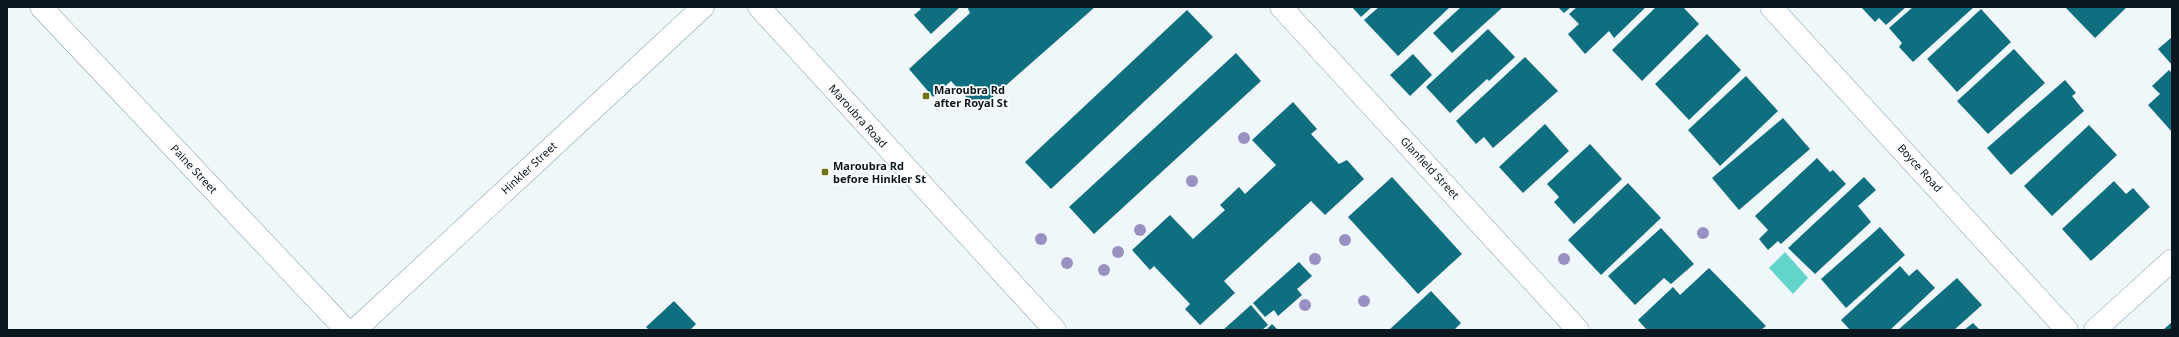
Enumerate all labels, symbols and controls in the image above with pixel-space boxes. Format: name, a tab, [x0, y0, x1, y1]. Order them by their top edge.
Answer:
street label: Maroubra Road	[826, 81, 891, 151]
place label: Maroubra Rd after Royal St	[934, 82, 1008, 110]
marker: Maroubra Rd after Royal St	[921, 91, 931, 101]
street label: Glanfield Street	[1398, 133, 1463, 202]
street label: Hinkler Street	[498, 138, 560, 197]
street label: Boyce Road	[1895, 140, 1946, 195]
street label: Paine Street	[168, 141, 221, 197]
place label: Maroubra Rd before Hinkler St	[833, 158, 926, 186]
marker: Maroubra Rd before Hinkler St	[820, 167, 830, 177]

